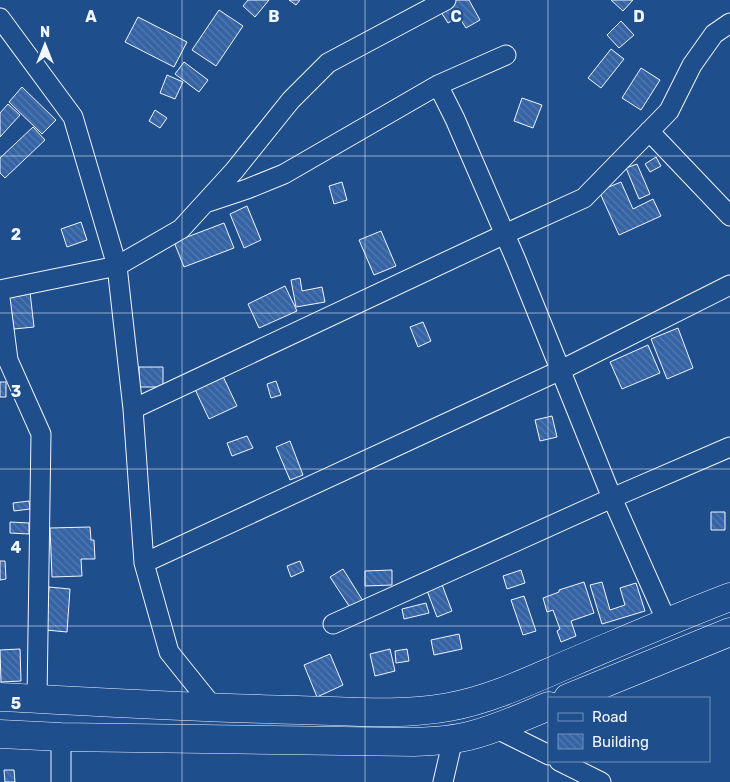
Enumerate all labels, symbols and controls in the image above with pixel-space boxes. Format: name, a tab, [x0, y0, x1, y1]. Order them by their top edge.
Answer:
text: A	[85, 7, 97, 26]
text: B	[268, 7, 280, 26]
text: C	[450, 7, 462, 26]
text: D	[633, 7, 645, 26]
north arrow	[20, 20, 70, 70]
text: N	[40, 24, 50, 41]
text: 2	[11, 225, 21, 244]
text: 3	[11, 382, 21, 401]
text: 4	[11, 538, 22, 557]
text: 5	[11, 694, 21, 713]
legend	[548, 697, 710, 762]
text: Road	[592, 708, 628, 726]
text: Building	[592, 733, 649, 751]

